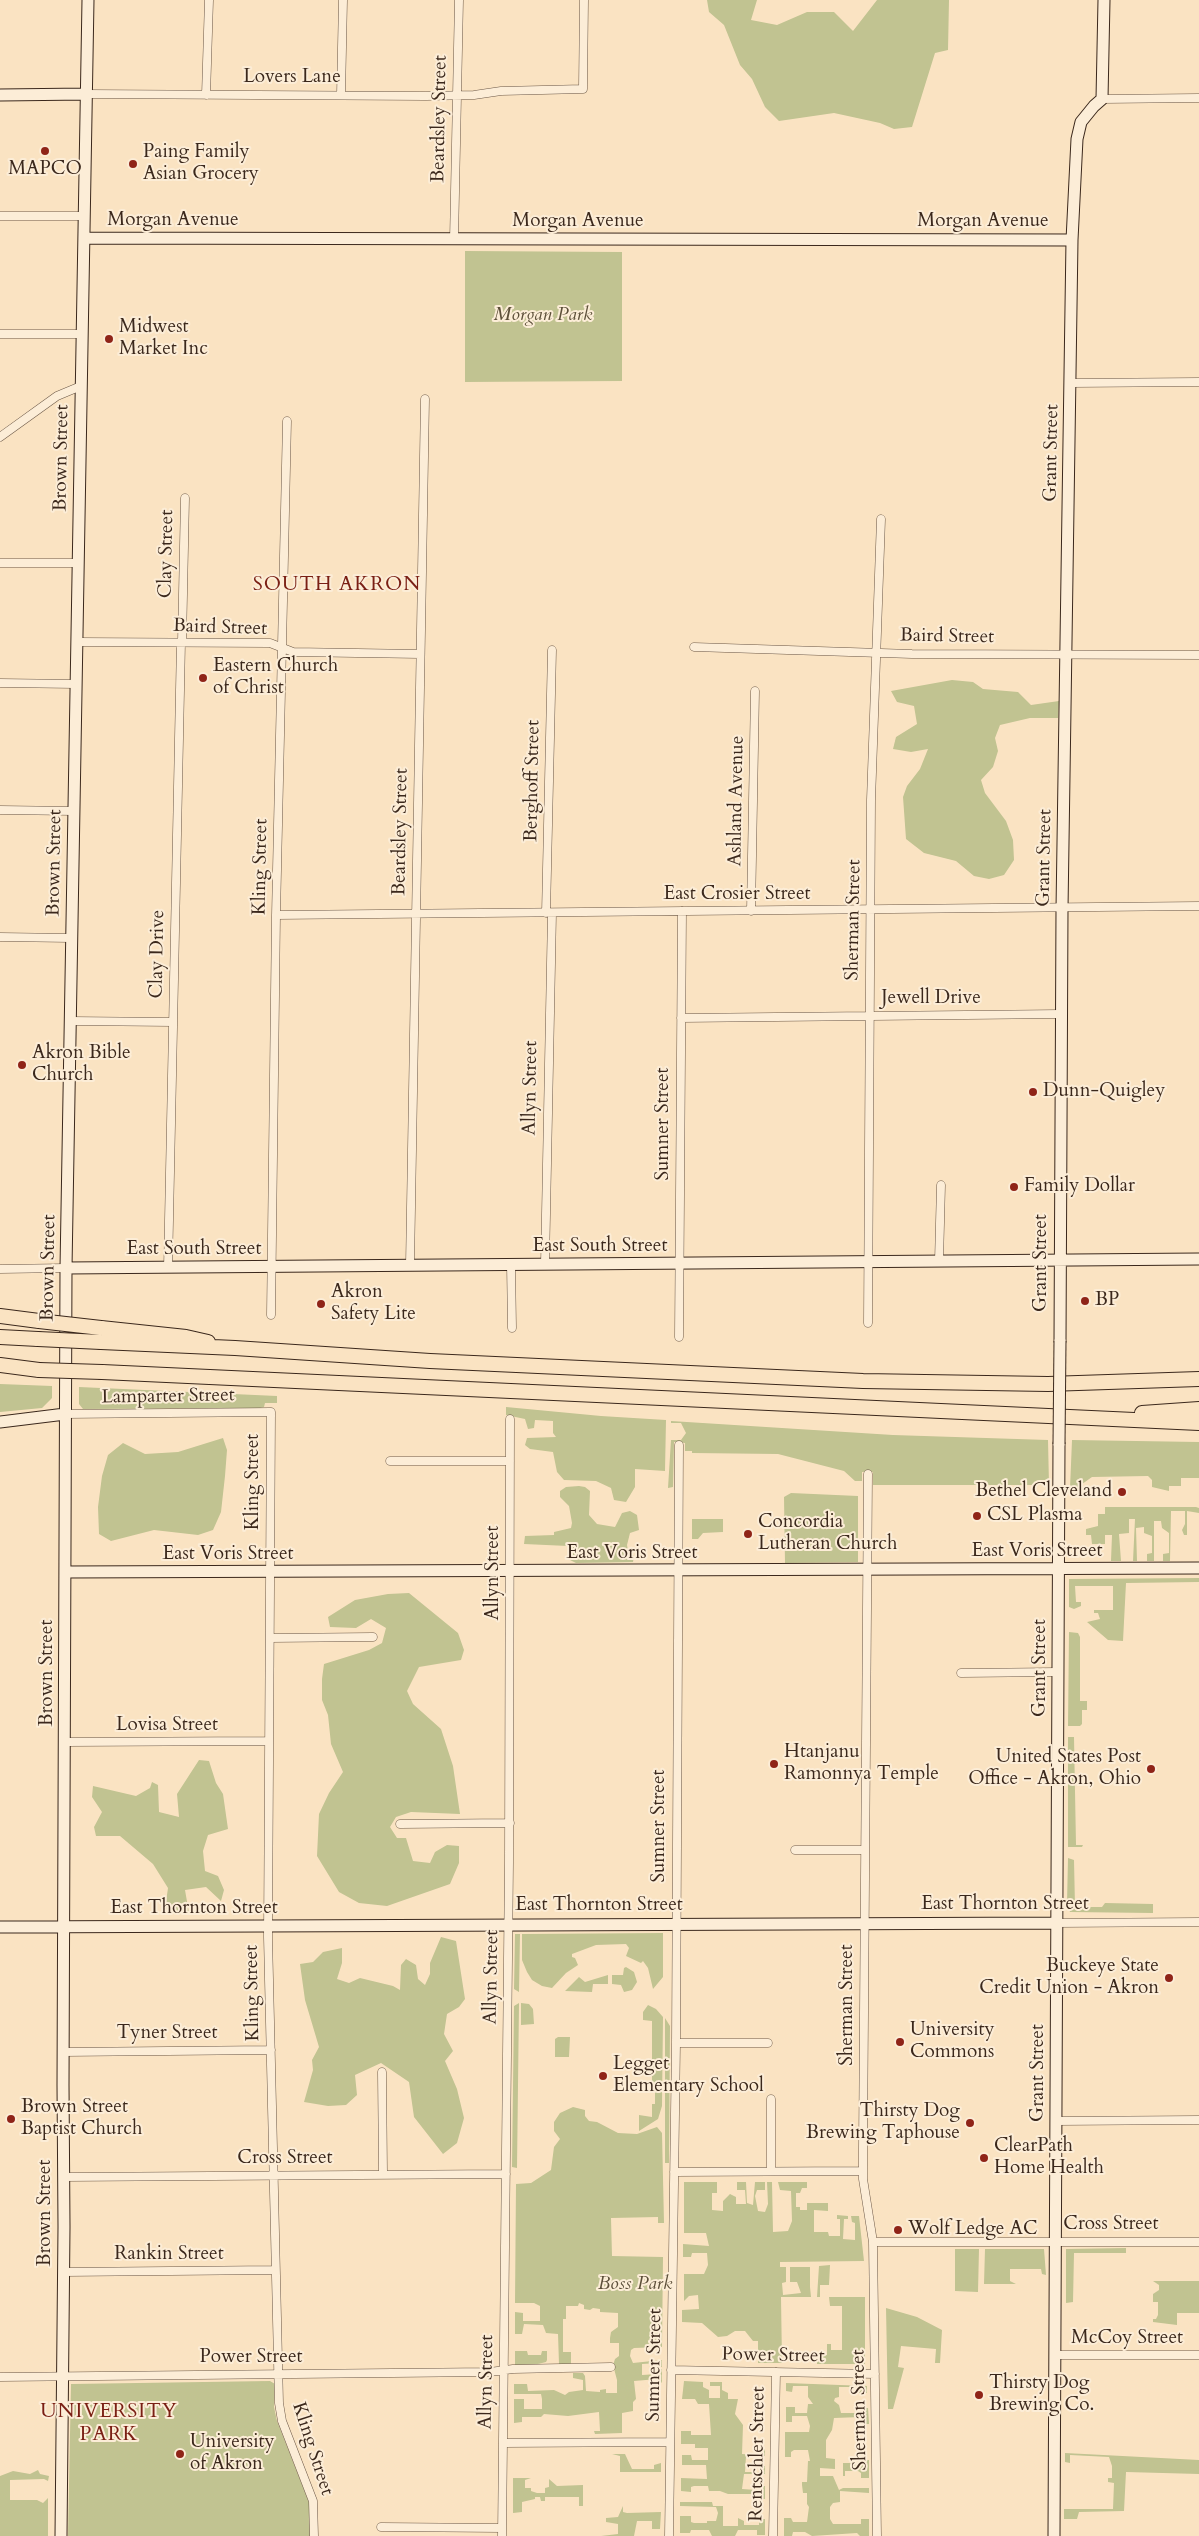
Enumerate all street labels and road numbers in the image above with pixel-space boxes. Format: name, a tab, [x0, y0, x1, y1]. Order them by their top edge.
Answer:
street label: Beardsley Street	[427, 55, 453, 183]
street label: Lovers Lane	[243, 67, 341, 89]
street label: Morgan Avenue	[107, 210, 239, 232]
street label: Morgan Avenue	[512, 211, 644, 233]
street label: Morgan Avenue	[917, 211, 1049, 233]
street label: Brown Street	[50, 404, 74, 512]
street label: Grant Street	[1040, 404, 1064, 502]
street label: Clay Street	[155, 510, 179, 598]
street label: Baird Street	[172, 615, 268, 641]
street label: Baird Street	[900, 625, 994, 649]
street label: Berghoff Street	[521, 720, 545, 842]
street label: Ashland Avenue	[724, 735, 750, 867]
street label: Beardsley Street	[388, 768, 414, 896]
street label: Brown Street	[43, 809, 67, 917]
street label: Grant Street	[1033, 809, 1057, 907]
street label: Kling Street	[249, 819, 273, 915]
street label: Sherman Street	[842, 859, 866, 981]
street label: East Crosier Street	[663, 884, 811, 906]
street label: Clay Drive	[146, 909, 170, 999]
street label: Jewell Drive	[881, 988, 981, 1010]
street label: Allyn Street	[519, 1040, 543, 1136]
street label: Sumner Street	[653, 1067, 675, 1181]
street label: Brown Street	[37, 1214, 61, 1322]
street label: Grant Street	[1031, 1214, 1053, 1312]
street label: East South Street	[533, 1236, 667, 1258]
street label: East South Street	[127, 1239, 261, 1261]
street label: Lamparter Street	[101, 1384, 235, 1410]
street label: Kling Street	[243, 1434, 265, 1530]
street label: Allyn Street	[483, 1526, 505, 1620]
street label: East Voris Street	[971, 1541, 1103, 1563]
street label: East Voris Street	[566, 1543, 698, 1565]
street label: East Voris Street	[162, 1544, 294, 1566]
street label: Grant Street	[1030, 1619, 1052, 1717]
street label: Brown Street	[37, 1620, 59, 1726]
street label: Lovisa Street	[116, 1715, 218, 1737]
street label: Sumner Street	[649, 1769, 671, 1883]
street label: East Thornton Street	[921, 1894, 1089, 1916]
street label: East Thornton Street	[515, 1895, 683, 1917]
street label: East Thornton Street	[110, 1898, 278, 1920]
street label: Allyn Street	[480, 1929, 504, 2025]
street label: Sherman Street	[837, 1944, 859, 2066]
street label: Kling Street	[241, 1945, 265, 2041]
street label: Tyner Street	[116, 2023, 218, 2045]
street label: Grant Street	[1028, 2024, 1050, 2122]
street label: Cross Street	[237, 2148, 333, 2170]
street label: Brown Street	[35, 2160, 57, 2266]
street label: Cross Street	[1063, 2214, 1159, 2236]
street label: Rankin Street	[114, 2244, 224, 2266]
street label: Sumner Street	[643, 2308, 667, 2422]
street label: McCoy Street	[1071, 2328, 1183, 2350]
street label: Allyn Street	[475, 2334, 499, 2430]
street label: Power Street	[721, 2344, 825, 2368]
street label: Power Street	[199, 2347, 303, 2369]
street label: Sherman Street	[848, 2349, 872, 2471]
street label: Rentschler Street	[745, 2386, 771, 2522]
street label: Kling Street	[286, 2400, 338, 2498]

